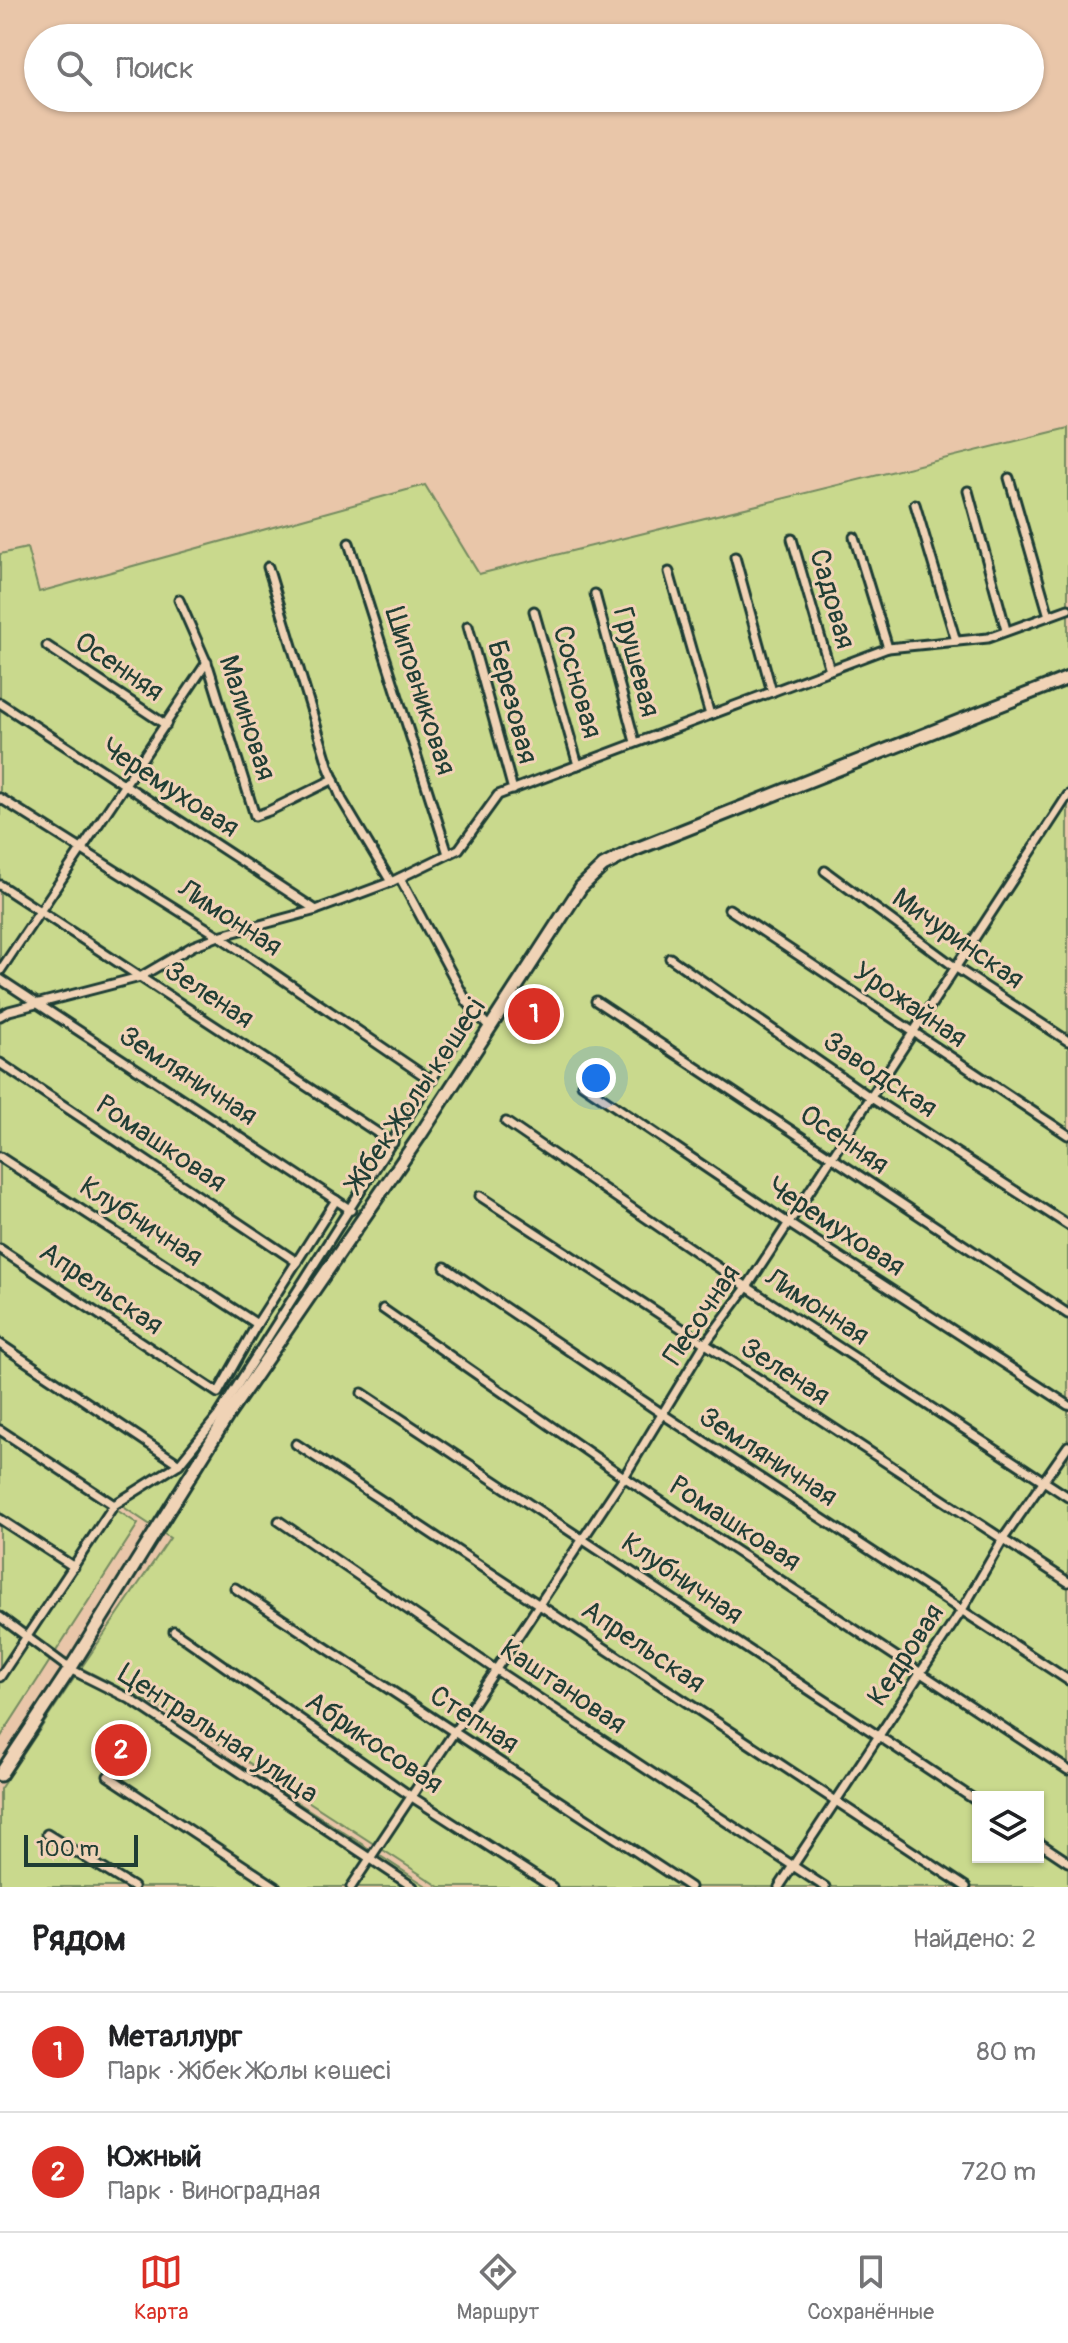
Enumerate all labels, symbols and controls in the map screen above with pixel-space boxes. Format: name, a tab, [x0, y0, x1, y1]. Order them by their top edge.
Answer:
search box	[24, 24, 1044, 112]
icon: search	[52, 46, 96, 90]
text: Поиск	[116, 50, 194, 87]
street label: Садовая	[801, 545, 863, 653]
street label: Шиповниковая	[376, 603, 464, 779]
street label: Грушевая	[605, 603, 667, 721]
street label: Сосновая	[544, 622, 610, 742]
street label: Осенняя	[68, 625, 170, 709]
street label: Березовая	[479, 637, 545, 767]
street label: Малиновая	[210, 651, 284, 785]
street label: Черемуховая	[95, 731, 245, 845]
street label: Лимонная	[171, 871, 289, 965]
street label: Мичуринская	[885, 881, 1031, 997]
street label: Зеленая	[158, 953, 260, 1037]
street label: Урожайная	[846, 954, 974, 1056]
pin: 1	[508, 984, 560, 1044]
street label: Жібек Жолы көшесі	[336, 992, 494, 1202]
street label: Земляничная	[112, 1018, 264, 1134]
street label: Заводская	[816, 1024, 944, 1126]
your location	[576, 1058, 616, 1098]
street label: Ромашковая	[89, 1088, 233, 1200]
street label: Осенняя	[793, 1098, 895, 1182]
street label: Клубничная	[73, 1169, 209, 1275]
street label: Черемуховая	[761, 1170, 911, 1284]
street label: Апрельская	[32, 1235, 170, 1343]
street label: Песочная	[656, 1258, 748, 1372]
street label: Лимонная	[758, 1260, 876, 1354]
street label: Зеленая	[734, 1330, 836, 1414]
street label: Земляничная	[692, 1399, 844, 1515]
street label: Ромашковая	[663, 1469, 807, 1579]
street label: Клубничная	[614, 1525, 750, 1633]
street label: Апрельская	[574, 1593, 712, 1701]
street label: Кедровая	[860, 1597, 952, 1713]
street label: Каштановая	[493, 1632, 633, 1742]
street label: Центральная улица	[111, 1656, 325, 1812]
street label: Степная	[423, 1678, 525, 1762]
street label: Абрикосовая	[298, 1684, 450, 1802]
pin: 2	[95, 1720, 147, 1780]
map controls	[972, 1791, 1044, 1863]
button: layers	[972, 1791, 1044, 1863]
scale bar	[24, 1831, 138, 1867]
text: 100 m	[36, 1835, 99, 1863]
text: Рядом	[32, 1918, 126, 1961]
text: Найдено: 2	[912, 1923, 1036, 1955]
text: Металлург	[108, 2018, 242, 2055]
text: 1	[53, 2036, 63, 2068]
text: 80 m	[976, 2036, 1036, 2068]
text: Парк · Жібек Жолы көшесі	[108, 2055, 391, 2087]
text: Южный	[108, 2138, 202, 2175]
text: 2	[51, 2156, 65, 2188]
text: 720 m	[961, 2156, 1036, 2188]
text: Парк · Виноградная	[108, 2175, 320, 2207]
tab: Карта	[134, 2250, 189, 2326]
tab: Маршрут	[456, 2250, 539, 2326]
tab: Сохранённые	[807, 2250, 934, 2326]

